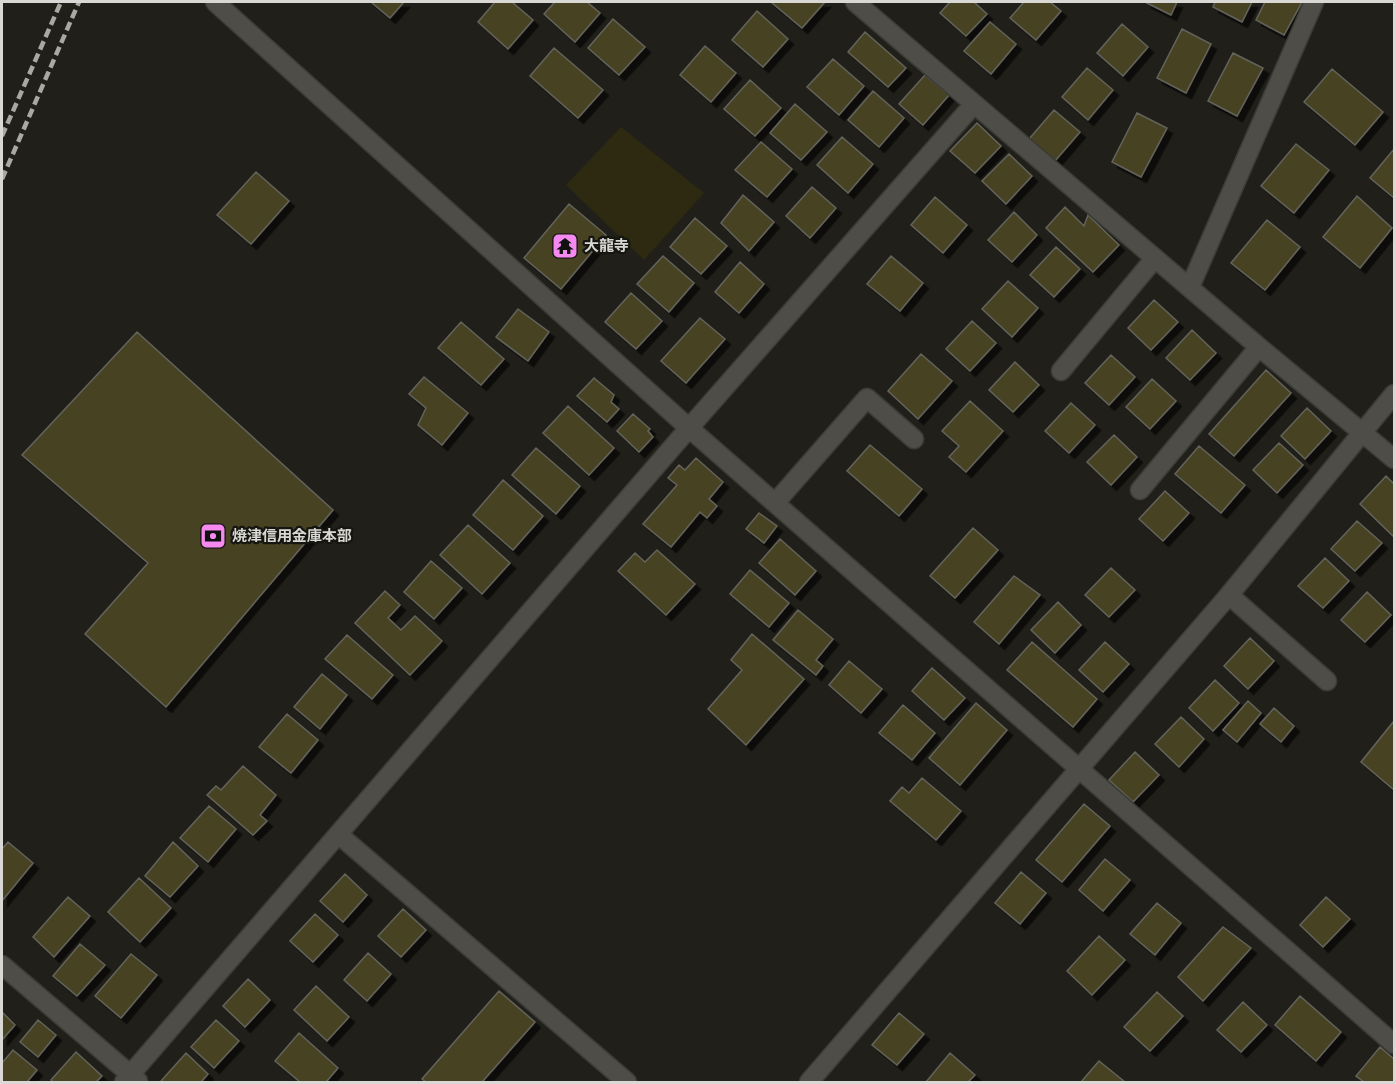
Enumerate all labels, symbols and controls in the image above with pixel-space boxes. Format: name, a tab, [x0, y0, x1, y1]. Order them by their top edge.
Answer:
temple icon: 大龍寺	[550, 231, 580, 261]
place label: 大龍寺	[584, 237, 629, 254]
bank icon: 焼津信用金庫本部	[198, 521, 228, 551]
place label: 焼津信用金庫本部	[232, 527, 352, 544]

